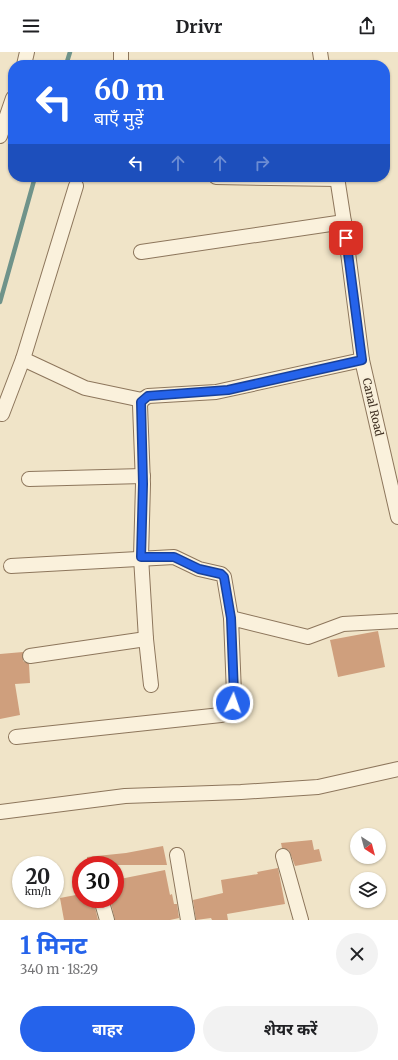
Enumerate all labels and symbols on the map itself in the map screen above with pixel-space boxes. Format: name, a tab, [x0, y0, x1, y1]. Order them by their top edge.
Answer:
pin	[329, 221, 363, 255]
street label: Canal Road	[360, 377, 387, 438]
position arrow	[212, 682, 254, 724]
north arrow	[350, 828, 386, 864]
speed limit sign: 30	[72, 856, 124, 908]

